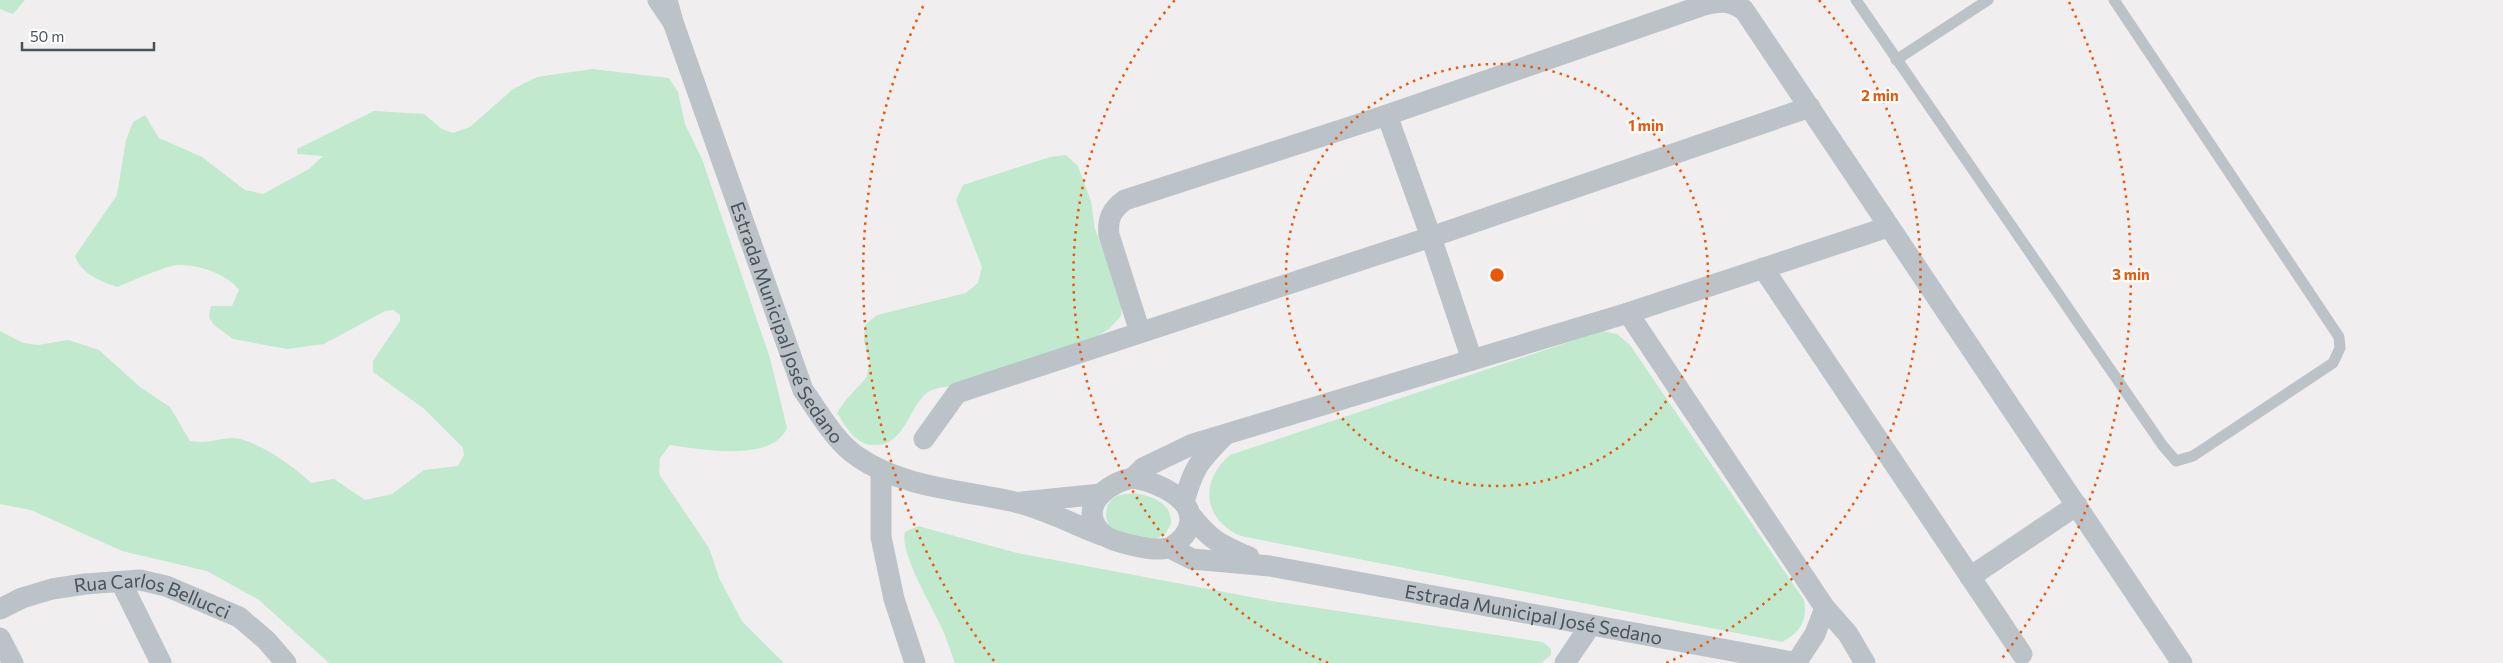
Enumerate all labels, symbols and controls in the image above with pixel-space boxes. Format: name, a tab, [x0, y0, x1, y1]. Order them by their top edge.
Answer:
scale bar	[22, 20, 155, 52]
text: 50 m	[30, 27, 64, 45]
text: 2 min	[1861, 86, 1899, 104]
text: 1 min	[1628, 116, 1664, 134]
street label: Estrada Municipal José Sedano	[726, 198, 849, 448]
text: 3 min	[2112, 265, 2150, 283]
centre of rings	[1488, 266, 1506, 284]
street label: Rua Carlos Bellucci	[72, 568, 234, 623]
street label: Estrada Municipal José Sedano	[1403, 579, 1664, 649]

